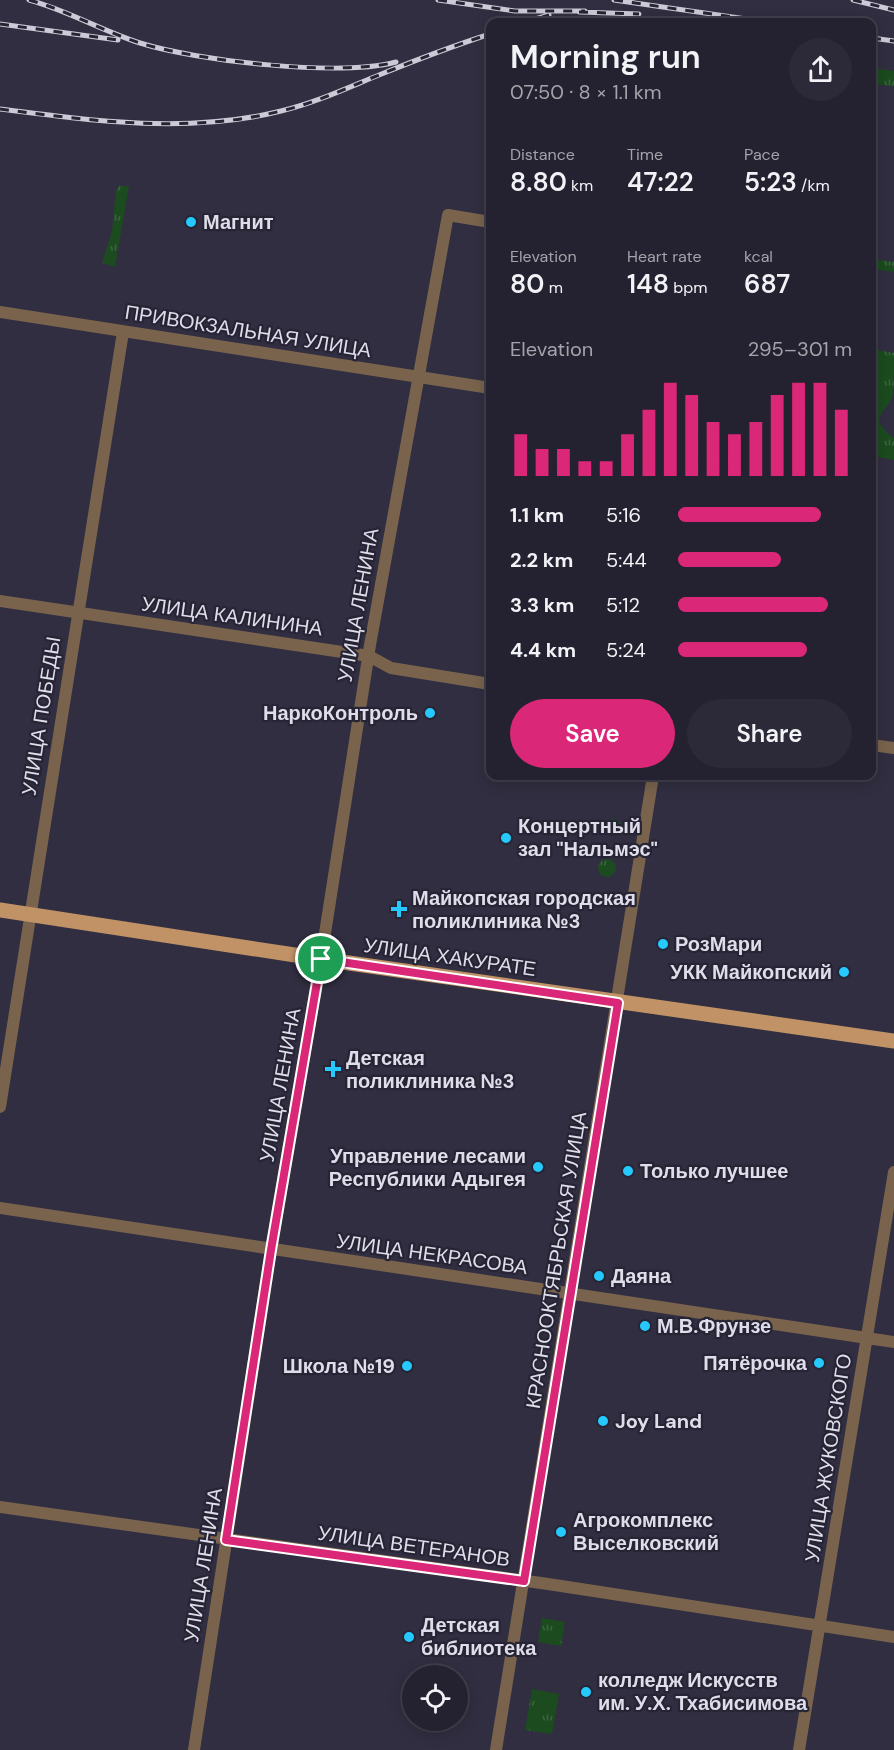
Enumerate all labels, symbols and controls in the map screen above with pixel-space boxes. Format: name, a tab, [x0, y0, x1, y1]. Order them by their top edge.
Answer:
text: Morning run	[510, 35, 701, 78]
button: share	[789, 38, 852, 101]
text: 07:50 · 8 × 1.1 km	[510, 79, 662, 105]
text: Distance	[510, 144, 575, 165]
text: Time	[627, 144, 663, 165]
text: Pace	[744, 144, 780, 165]
text: 8.80	[510, 165, 567, 199]
text: 47:22	[627, 165, 694, 199]
text: 5:23	[744, 165, 797, 199]
text: km	[567, 175, 593, 196]
text: /km	[797, 175, 830, 196]
place label: Магнит	[203, 209, 274, 235]
marker: Магнит	[184, 215, 198, 229]
text: Elevation	[510, 246, 577, 267]
text: Heart rate	[627, 246, 702, 267]
text: kcal	[744, 246, 773, 267]
text: 80	[510, 267, 544, 301]
text: 148	[627, 267, 669, 301]
text: 687	[744, 267, 790, 301]
text: m	[544, 277, 563, 298]
text: bpm	[669, 277, 707, 298]
street label: ПРИВОКЗАЛЬНАЯ УЛИЦА	[123, 299, 374, 363]
text: Elevation	[510, 336, 593, 362]
text: 295–301 m	[748, 336, 852, 362]
text: 1.1 km	[510, 502, 564, 528]
text: 5:16	[606, 502, 641, 528]
street label: УЛИЦА ЛЕНИНА	[332, 525, 384, 684]
text: 2.2 km	[510, 547, 573, 573]
text: 5:44	[606, 547, 647, 573]
street label: УЛИЦА КАЛИНИНА	[140, 590, 325, 642]
text: 3.3 km	[510, 592, 574, 618]
text: 5:12	[606, 592, 640, 618]
street label: УЛИЦА ПОБЕДЫ	[16, 635, 66, 797]
text: 4.4 km	[510, 637, 576, 663]
text: 5:24	[606, 637, 646, 663]
button: Save	[510, 699, 675, 768]
button: Share	[687, 699, 852, 768]
place label: НаркоКонтроль	[263, 700, 418, 726]
marker: НаркоКонтроль	[423, 706, 437, 720]
place label: Концертный зал "Нальмэс"	[518, 813, 658, 862]
marker: Концертный зал "Нальмэс"	[499, 831, 513, 845]
place label: Майкопская городская поликлиника №3	[412, 885, 636, 934]
marker: Майкопская городская поликлиника №3	[390, 900, 408, 918]
place label: РозМари	[675, 931, 762, 957]
street label: УЛИЦА ХАКУРАТЕ	[362, 932, 538, 982]
pin	[295, 933, 346, 984]
marker: РозМари	[656, 937, 670, 951]
icon: arrive	[304, 942, 337, 975]
place label: УКК Майкопский	[670, 959, 832, 985]
marker: УКК Майкопский	[837, 965, 851, 979]
street label: УЛИЦА ЛЕНИНА	[254, 1005, 306, 1164]
place label: Детская поликлиника №3	[346, 1045, 515, 1094]
marker: Детская поликлиника №3	[324, 1060, 342, 1078]
street label: КРАСНООКТЯБРЬСКАЯ УЛИЦА	[520, 1109, 592, 1410]
place label: Управление лесами Республики Адыгея	[329, 1143, 526, 1192]
place label: Только лучшее	[640, 1158, 788, 1184]
marker: Управление лесами Республики Адыгея	[531, 1160, 545, 1174]
marker: Только лучшее	[621, 1164, 635, 1178]
street label: УЛИЦА НЕКРАСОВА	[335, 1228, 530, 1280]
place label: Даяна	[611, 1263, 672, 1289]
marker: Даяна	[592, 1269, 606, 1283]
place label: М.В.Фрунзе	[657, 1313, 771, 1339]
marker: М.В.Фрунзе	[638, 1319, 652, 1333]
place label: Пятёрочка	[703, 1350, 808, 1376]
street label: УЛИЦА ЖУКОВСКОГО	[799, 1352, 857, 1564]
place label: Школа №19	[283, 1353, 395, 1379]
marker: Пятёрочка	[812, 1356, 826, 1370]
marker: Школа №19	[400, 1359, 414, 1373]
place label: Joy Land	[615, 1408, 702, 1434]
marker: Joy Land	[596, 1414, 610, 1428]
street label: УЛИЦА ЛЕНИНА	[178, 1485, 228, 1644]
place label: Агрокомплекс Выселковский	[573, 1507, 719, 1556]
street label: УЛИЦА ВЕТЕРАНОВ	[316, 1520, 512, 1572]
marker: Агрокомплекс Выселковский	[554, 1525, 568, 1539]
place label: Детская библиотека	[421, 1612, 537, 1661]
marker: Детская библиотека	[402, 1630, 416, 1644]
map controls	[402, 1665, 468, 1731]
button: locate	[402, 1665, 468, 1731]
place label: колледж Искусств им. У.Х. Тхабисимова	[598, 1667, 808, 1716]
marker: колледж Искусств им. У.Х. Тхабисимова	[579, 1685, 593, 1699]

